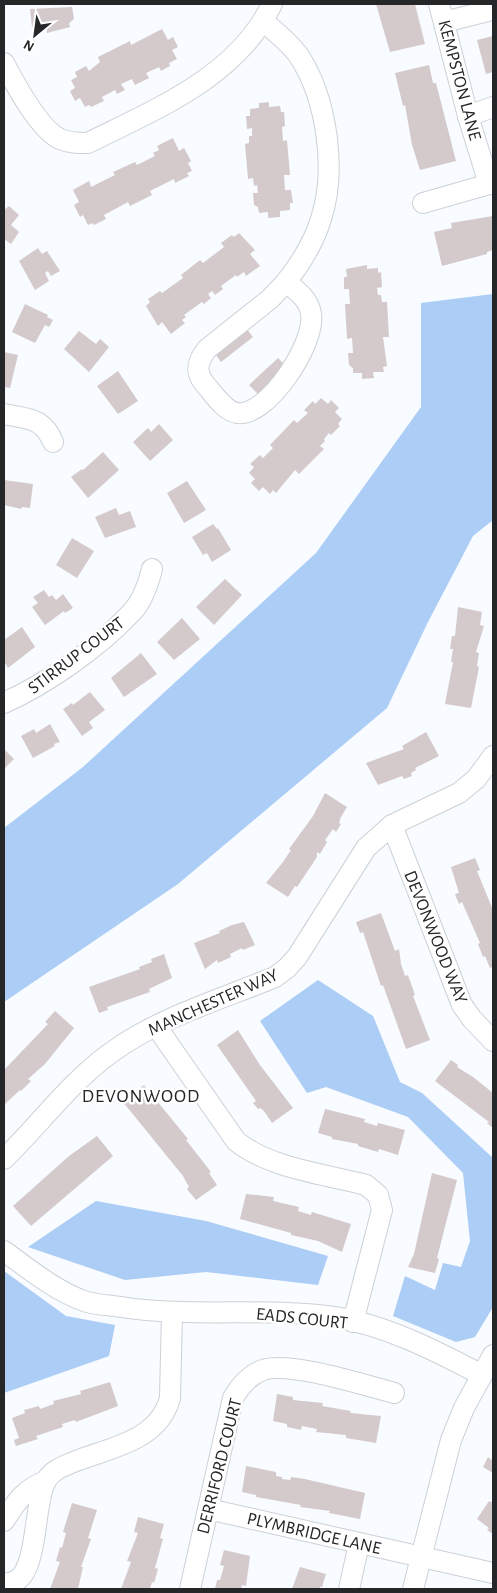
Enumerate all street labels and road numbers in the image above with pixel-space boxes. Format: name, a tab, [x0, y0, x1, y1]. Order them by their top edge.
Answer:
street label: KEMPSTON LANE	[434, 18, 484, 143]
street label: STIRRUP COURT	[25, 614, 128, 698]
street label: DEVONWOOD WAY	[400, 868, 470, 1007]
street label: MANCHESTER WAY	[146, 966, 282, 1040]
street label: EADS COURT	[255, 1305, 349, 1333]
street label: DERRIFORD COURT	[194, 1396, 246, 1536]
street label: PLYMBRIDGE LANE	[245, 1510, 383, 1558]

